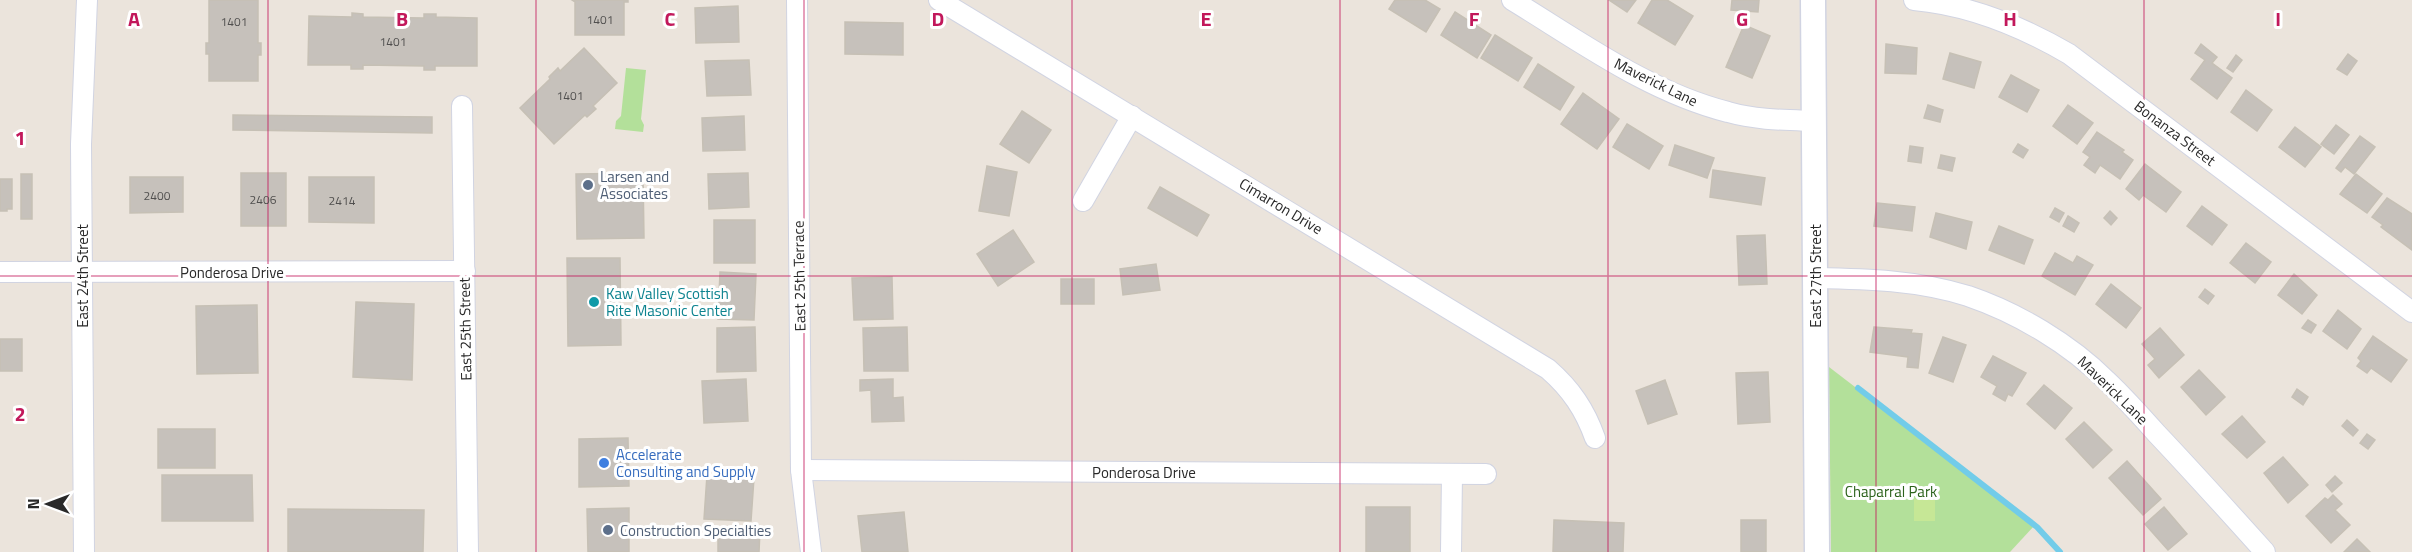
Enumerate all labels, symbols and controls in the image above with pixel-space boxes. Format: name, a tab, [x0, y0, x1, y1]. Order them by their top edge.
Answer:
text: A	[128, 3, 140, 34]
text: B	[396, 3, 408, 34]
text: C	[665, 3, 676, 34]
text: D	[932, 3, 944, 34]
text: E	[1200, 3, 1212, 34]
text: F	[1469, 3, 1480, 34]
text: G	[1736, 3, 1748, 34]
text: H	[2003, 3, 2017, 34]
text: I	[2275, 3, 2281, 34]
house number: 1401	[587, 10, 613, 29]
house number: 1401	[221, 12, 247, 31]
house number: 1401	[380, 32, 406, 51]
street label: Maverick Lane	[1610, 52, 1702, 112]
house number: 1401	[557, 86, 583, 105]
street label: Bonanza Street	[2129, 95, 2221, 172]
text: 1	[14, 122, 26, 153]
place label: Larsen and Associates	[600, 165, 669, 205]
street label: Cimarron Drive	[1235, 172, 1327, 240]
marker: Larsen and Associates	[581, 178, 595, 192]
house number: 2400	[144, 186, 171, 205]
house number: 2406	[250, 190, 277, 209]
house number: 2414	[329, 191, 356, 210]
street label: East 25th Terrace	[787, 220, 811, 332]
street label: East 24th Street	[71, 224, 94, 328]
street label: East 27th Street	[1804, 224, 1827, 328]
street label: Ponderosa Drive	[180, 261, 284, 284]
street label: East 25th Street	[453, 276, 477, 381]
place label: Kaw Valley Scottish Rite Masonic Center	[606, 282, 732, 322]
marker: Kaw Valley Scottish Rite Masonic Center	[587, 295, 601, 309]
street label: Maverick Lane	[2072, 350, 2154, 430]
text: 2	[14, 398, 26, 429]
place label: Accelerate Consulting and Supply	[616, 443, 755, 483]
marker: Accelerate Consulting and Supply	[597, 456, 611, 470]
street label: Ponderosa Drive	[1092, 461, 1196, 484]
north arrow	[18, 474, 78, 534]
park label: Chaparral Park	[1845, 480, 1937, 503]
text: N	[21, 498, 45, 510]
place label: Construction Specialties	[620, 519, 771, 542]
marker: Construction Specialties	[601, 523, 615, 537]

